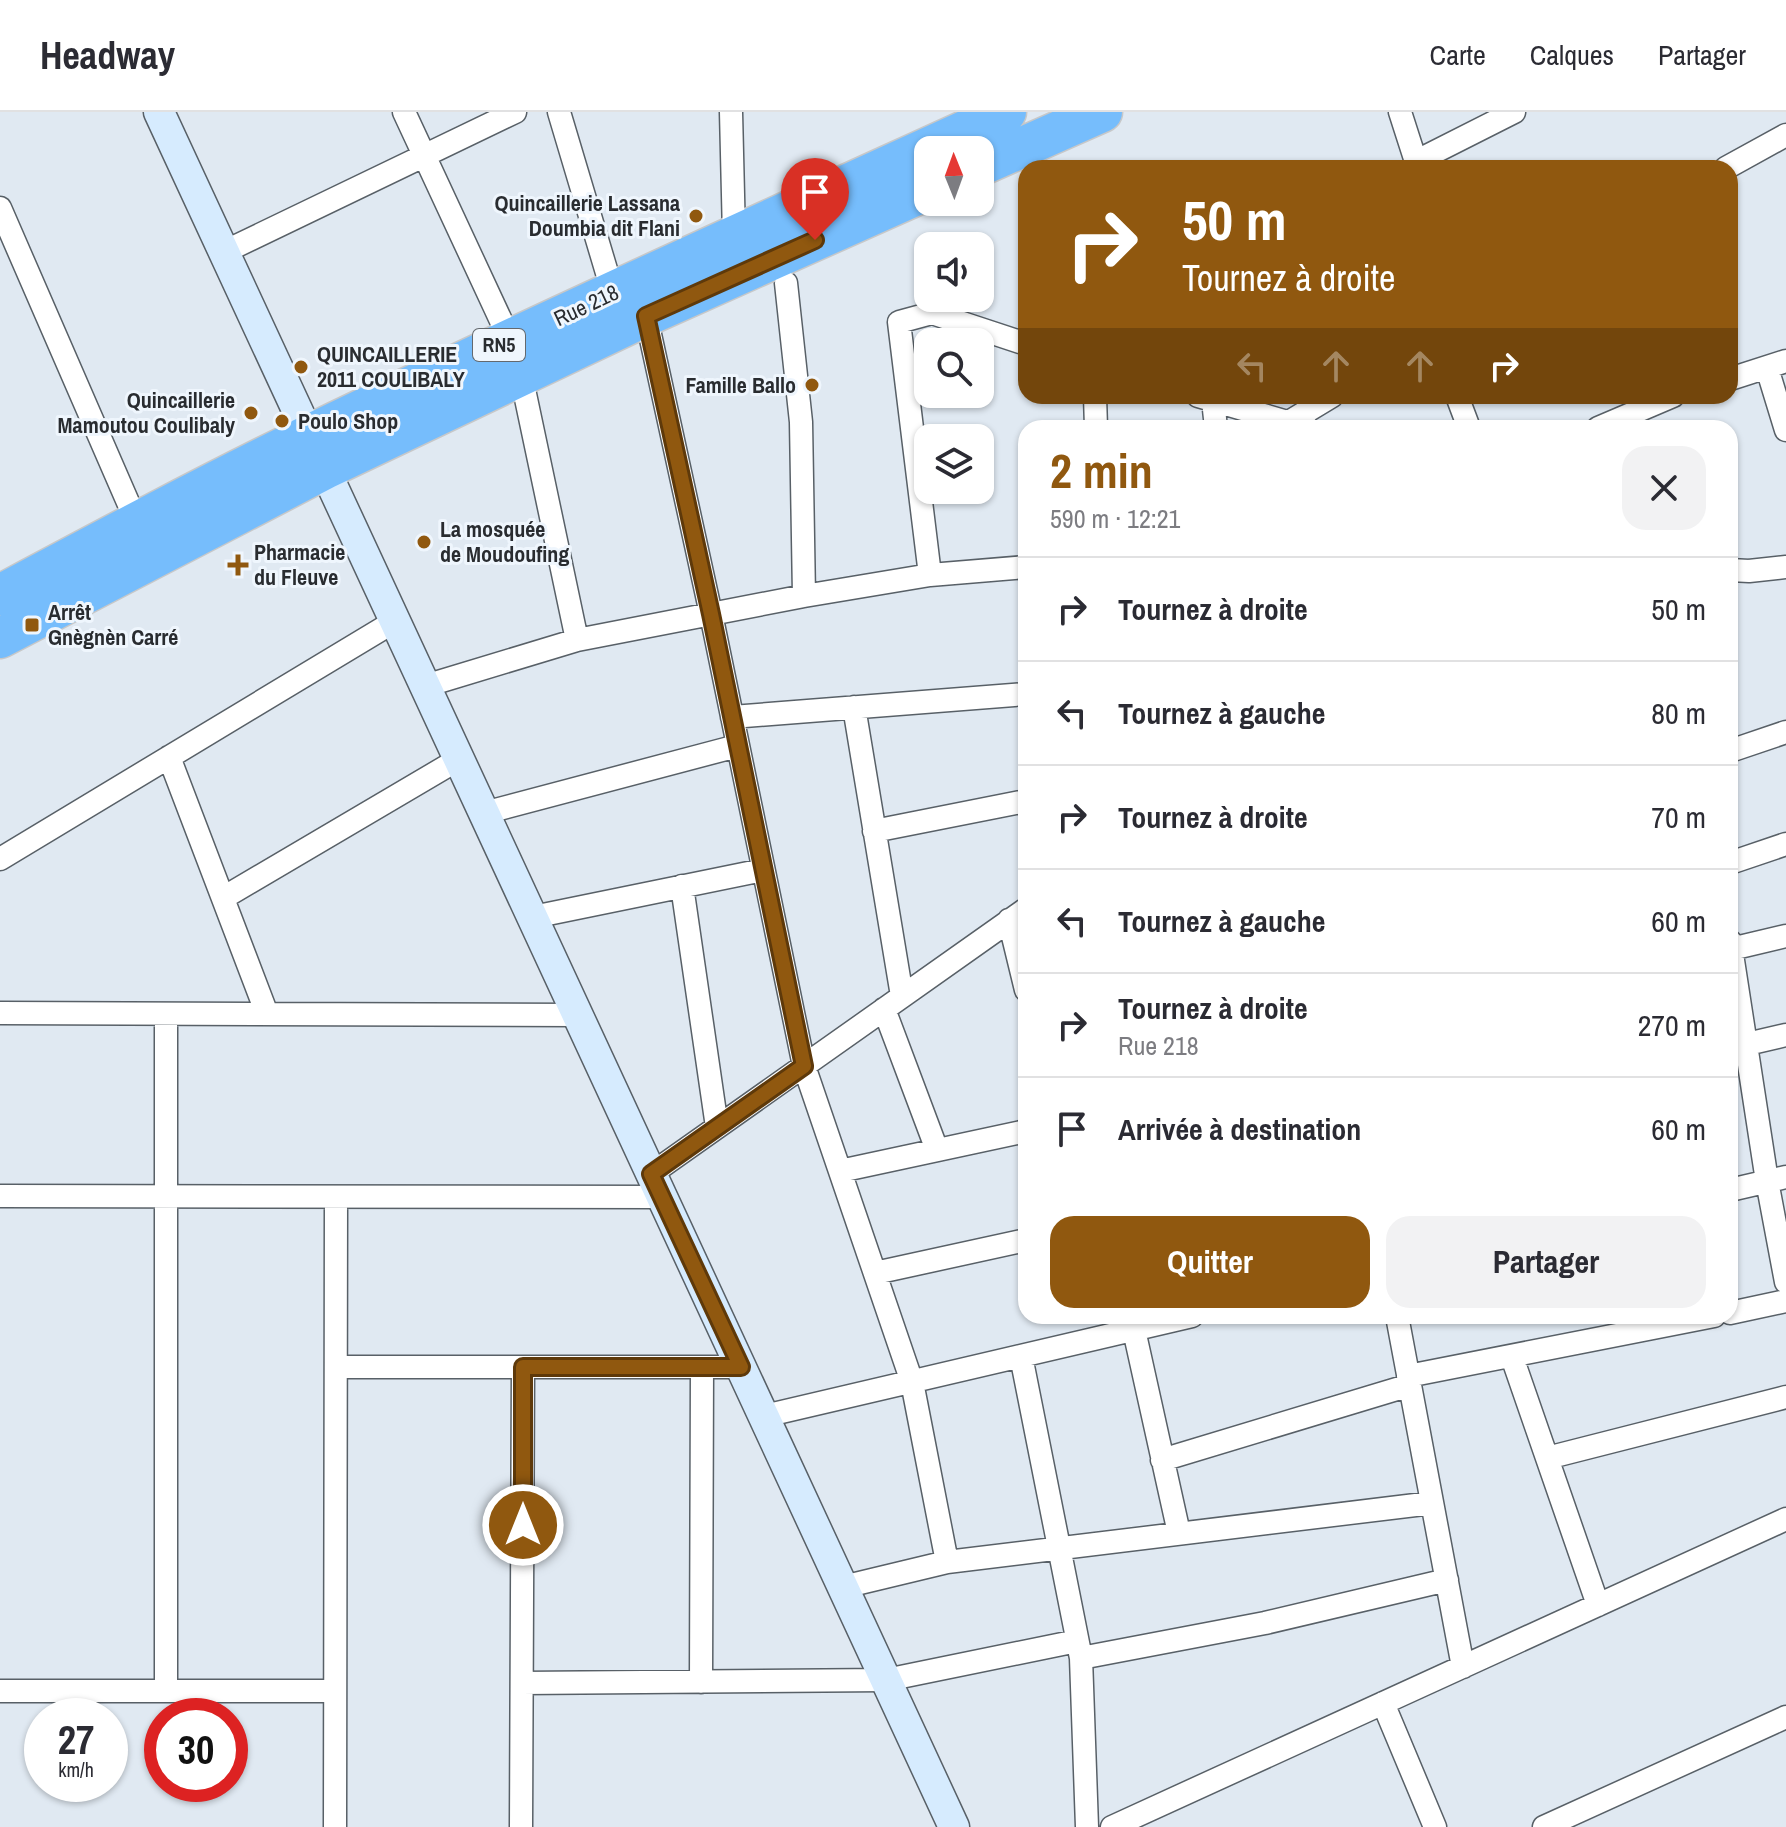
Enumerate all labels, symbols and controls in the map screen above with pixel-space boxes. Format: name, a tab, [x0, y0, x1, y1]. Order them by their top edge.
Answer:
text: Headway	[40, 30, 175, 81]
text: Carte	[1430, 36, 1486, 74]
text: Calques	[1530, 36, 1614, 74]
text: Partager	[1658, 36, 1746, 74]
north arrow	[914, 136, 994, 216]
map controls	[914, 136, 994, 504]
pin	[781, 158, 849, 240]
icon: arrive	[793, 170, 837, 214]
text: 50 m	[1182, 182, 1287, 257]
place label: Quincaillerie Lassana Doumbia dit Flani	[494, 188, 680, 243]
icon: right	[1050, 192, 1154, 296]
marker: Quincaillerie Lassana Doumbia dit Flani	[687, 207, 705, 225]
button: sound	[914, 232, 994, 312]
text: Tournez à droite	[1182, 254, 1395, 302]
street label: Rue 218	[549, 277, 623, 333]
button: search	[914, 328, 994, 408]
road number: RN5	[473, 329, 525, 361]
place label: QUINCAILLERIE 2011 COULIBALY	[317, 339, 466, 394]
icon: left	[1230, 344, 1274, 388]
icon: ahead	[1314, 344, 1358, 388]
icon: ahead	[1398, 344, 1442, 388]
icon: right	[1482, 344, 1526, 388]
marker: QUINCAILLERIE 2011 COULIBALY	[292, 358, 310, 376]
place label: Famille Ballo	[686, 370, 796, 400]
marker: Famille Ballo	[803, 376, 821, 394]
place label: Quincaillerie Mamoutou Coulibaly	[58, 385, 235, 440]
marker: Quincaillerie Mamoutou Coulibaly	[242, 404, 260, 422]
place label: Poulo Shop	[298, 406, 398, 436]
marker: Poulo Shop	[273, 412, 291, 430]
button: layers	[914, 424, 994, 504]
text: 2 min	[1050, 438, 1153, 503]
button: close	[1622, 446, 1706, 530]
text: 590 m · 12:21	[1050, 501, 1180, 536]
place label: La mosquée de Moudoufing	[440, 514, 569, 569]
marker: La mosquée de Moudoufing	[415, 533, 433, 551]
place label: Pharmacie du Fleuve	[254, 537, 345, 592]
marker: Pharmacie du Fleuve	[229, 556, 247, 574]
icon: right	[1050, 587, 1094, 631]
text: Tournez à droite	[1118, 589, 1308, 629]
text: 50 m	[1651, 589, 1706, 629]
place label: Arrêt Gnègnèn Carré	[48, 597, 178, 652]
marker: Arrêt Gnègnèn Carré	[23, 616, 41, 634]
icon: left	[1050, 691, 1094, 735]
text: Tournez à gauche	[1118, 693, 1325, 733]
text: 80 m	[1651, 693, 1706, 733]
icon: right	[1050, 795, 1094, 839]
text: Tournez à droite	[1118, 797, 1308, 837]
text: 70 m	[1651, 797, 1706, 837]
icon: left	[1050, 899, 1094, 943]
text: Tournez à gauche	[1118, 901, 1325, 941]
text: 60 m	[1651, 901, 1706, 941]
text: Tournez à droite	[1118, 988, 1308, 1028]
icon: right	[1050, 1003, 1094, 1047]
text: 270 m	[1638, 1005, 1706, 1045]
text: Rue 218	[1118, 1028, 1199, 1063]
icon: arrive	[1050, 1107, 1094, 1151]
text: Arrivée à destination	[1118, 1109, 1361, 1149]
text: 60 m	[1651, 1109, 1706, 1149]
button: Quitter	[1050, 1216, 1370, 1308]
button: Partager	[1386, 1216, 1706, 1308]
position arrow	[481, 1483, 565, 1567]
speed limit sign: 30	[144, 1698, 248, 1802]
text: 27	[58, 1713, 94, 1766]
text: km/h	[58, 1756, 94, 1783]

